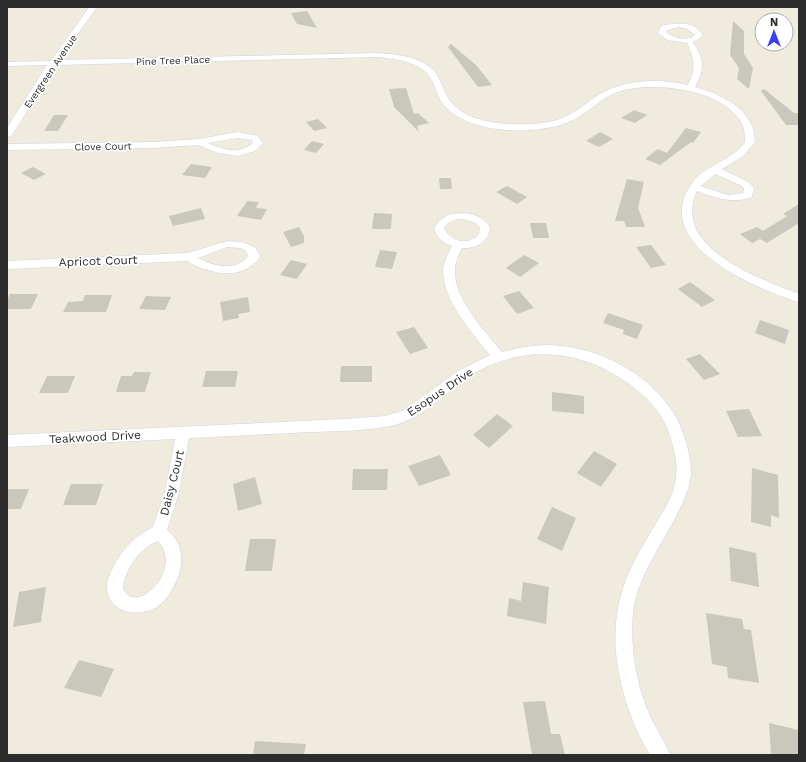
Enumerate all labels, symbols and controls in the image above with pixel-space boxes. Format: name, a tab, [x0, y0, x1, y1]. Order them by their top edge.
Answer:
north arrow	[754, 12, 794, 52]
text: N	[770, 16, 778, 29]
street label: Evergreen Avenue	[22, 32, 79, 110]
street label: Pine Tree Place	[136, 54, 211, 67]
street label: Clove Court	[74, 140, 133, 152]
street label: Apricot Court	[58, 253, 138, 269]
street label: Esopus Drive	[404, 365, 476, 419]
street label: Teakwood Drive	[49, 428, 141, 446]
street label: Daisy Court	[157, 449, 187, 517]

